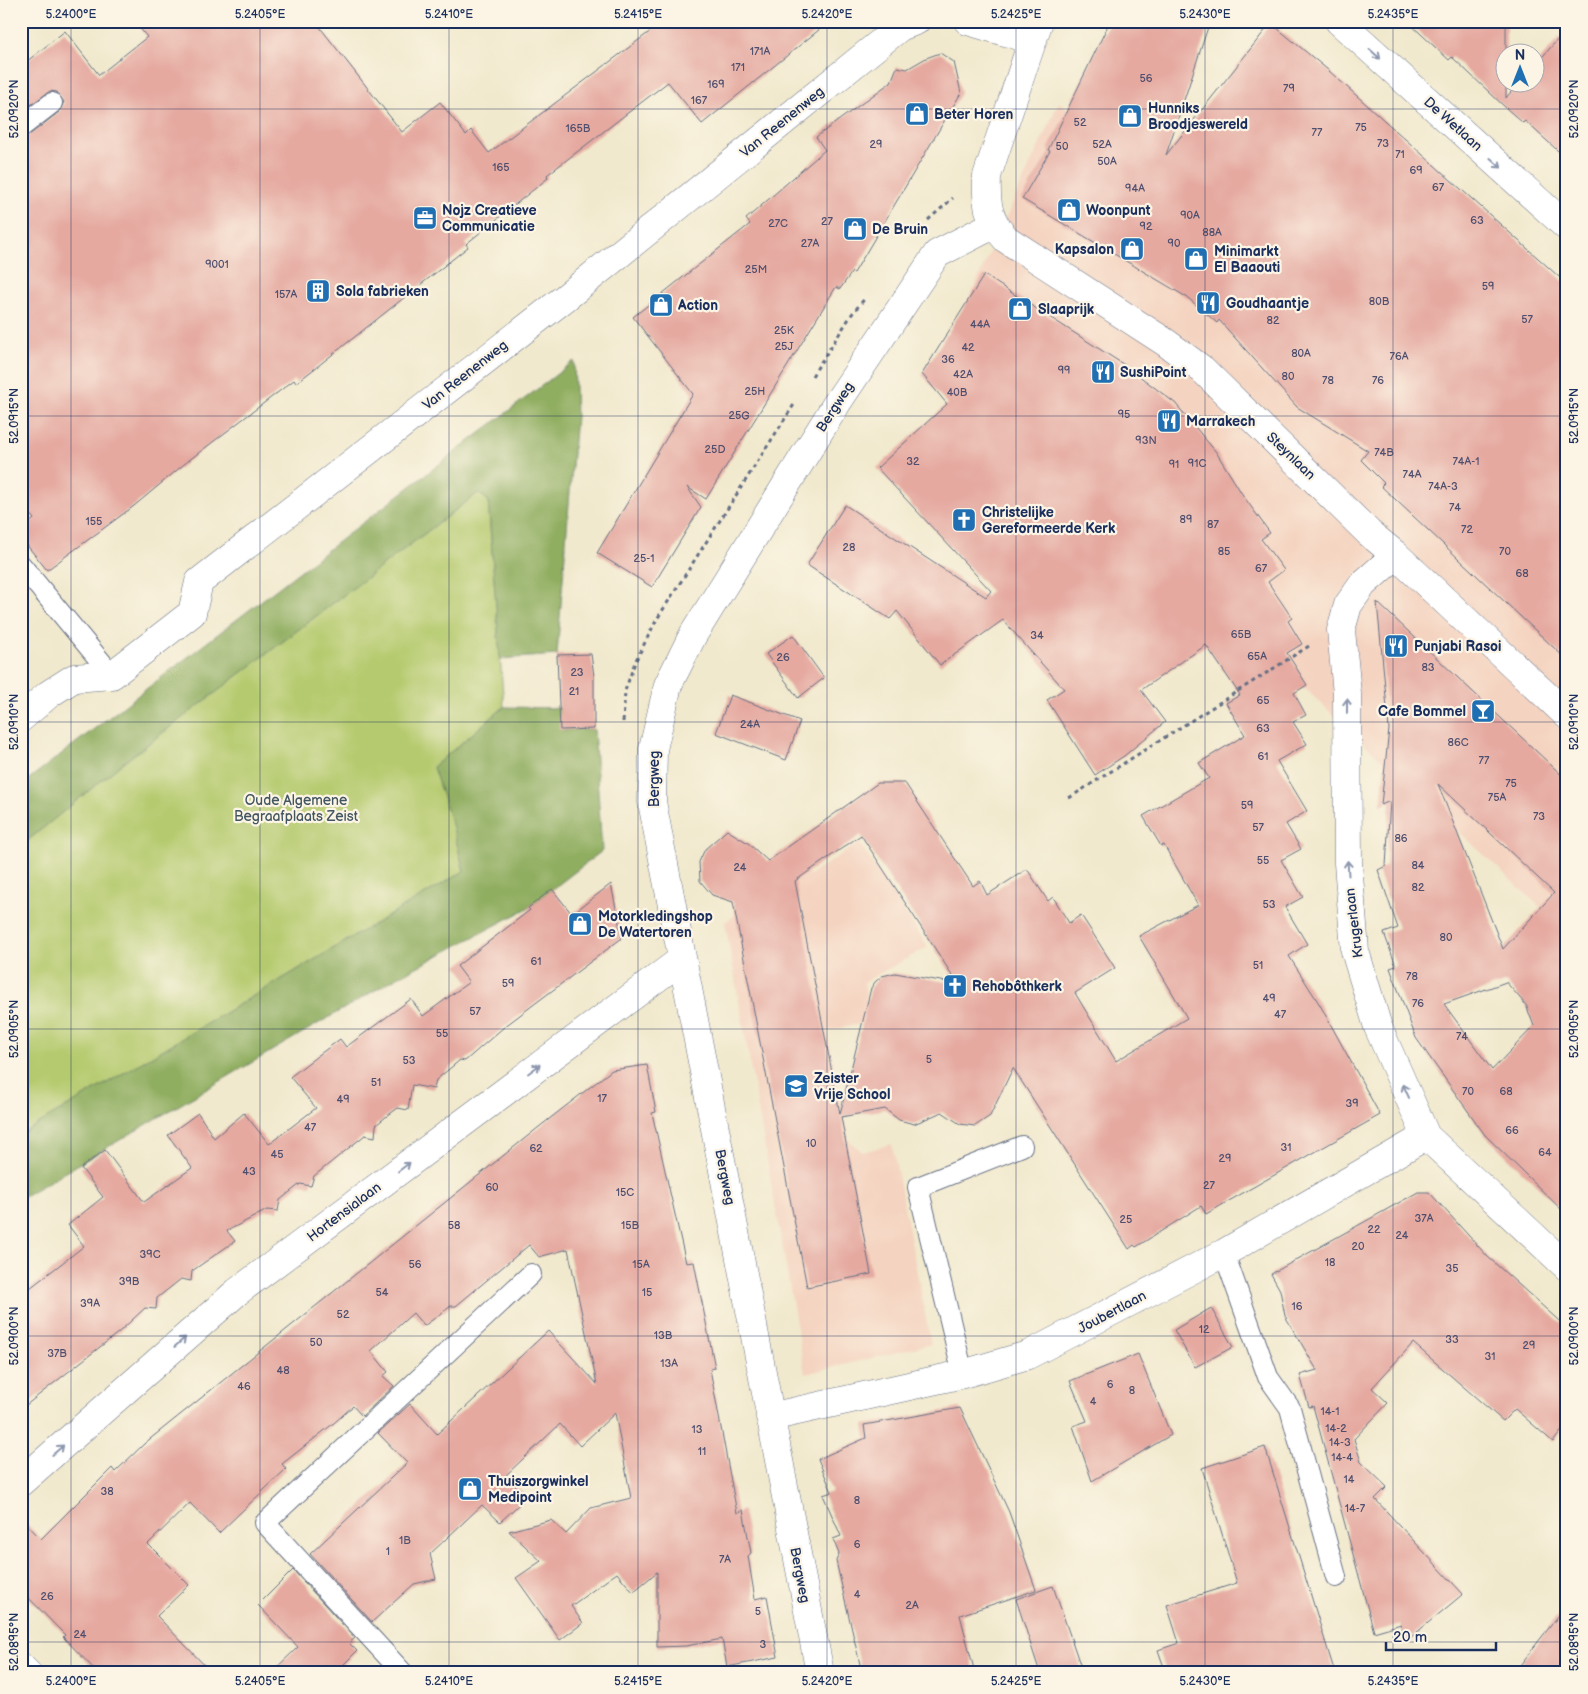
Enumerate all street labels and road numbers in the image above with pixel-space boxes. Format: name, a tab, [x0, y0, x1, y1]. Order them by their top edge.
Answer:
street label: Van Reenenweg	[736, 83, 828, 161]
street label: De Wetlaan	[1420, 93, 1486, 155]
street label: Van Reenenweg	[419, 336, 511, 414]
street label: Bergweg	[813, 379, 857, 435]
street label: Steynlaan	[1263, 429, 1319, 484]
street label: Bergweg	[646, 751, 663, 807]
street label: Krugerlaan	[1341, 887, 1367, 959]
street label: Bergweg	[711, 1148, 739, 1206]
street label: Hortensialaan	[304, 1179, 384, 1245]
street label: Joubertlaan	[1075, 1287, 1149, 1337]
street label: Bergweg	[786, 1546, 814, 1604]

